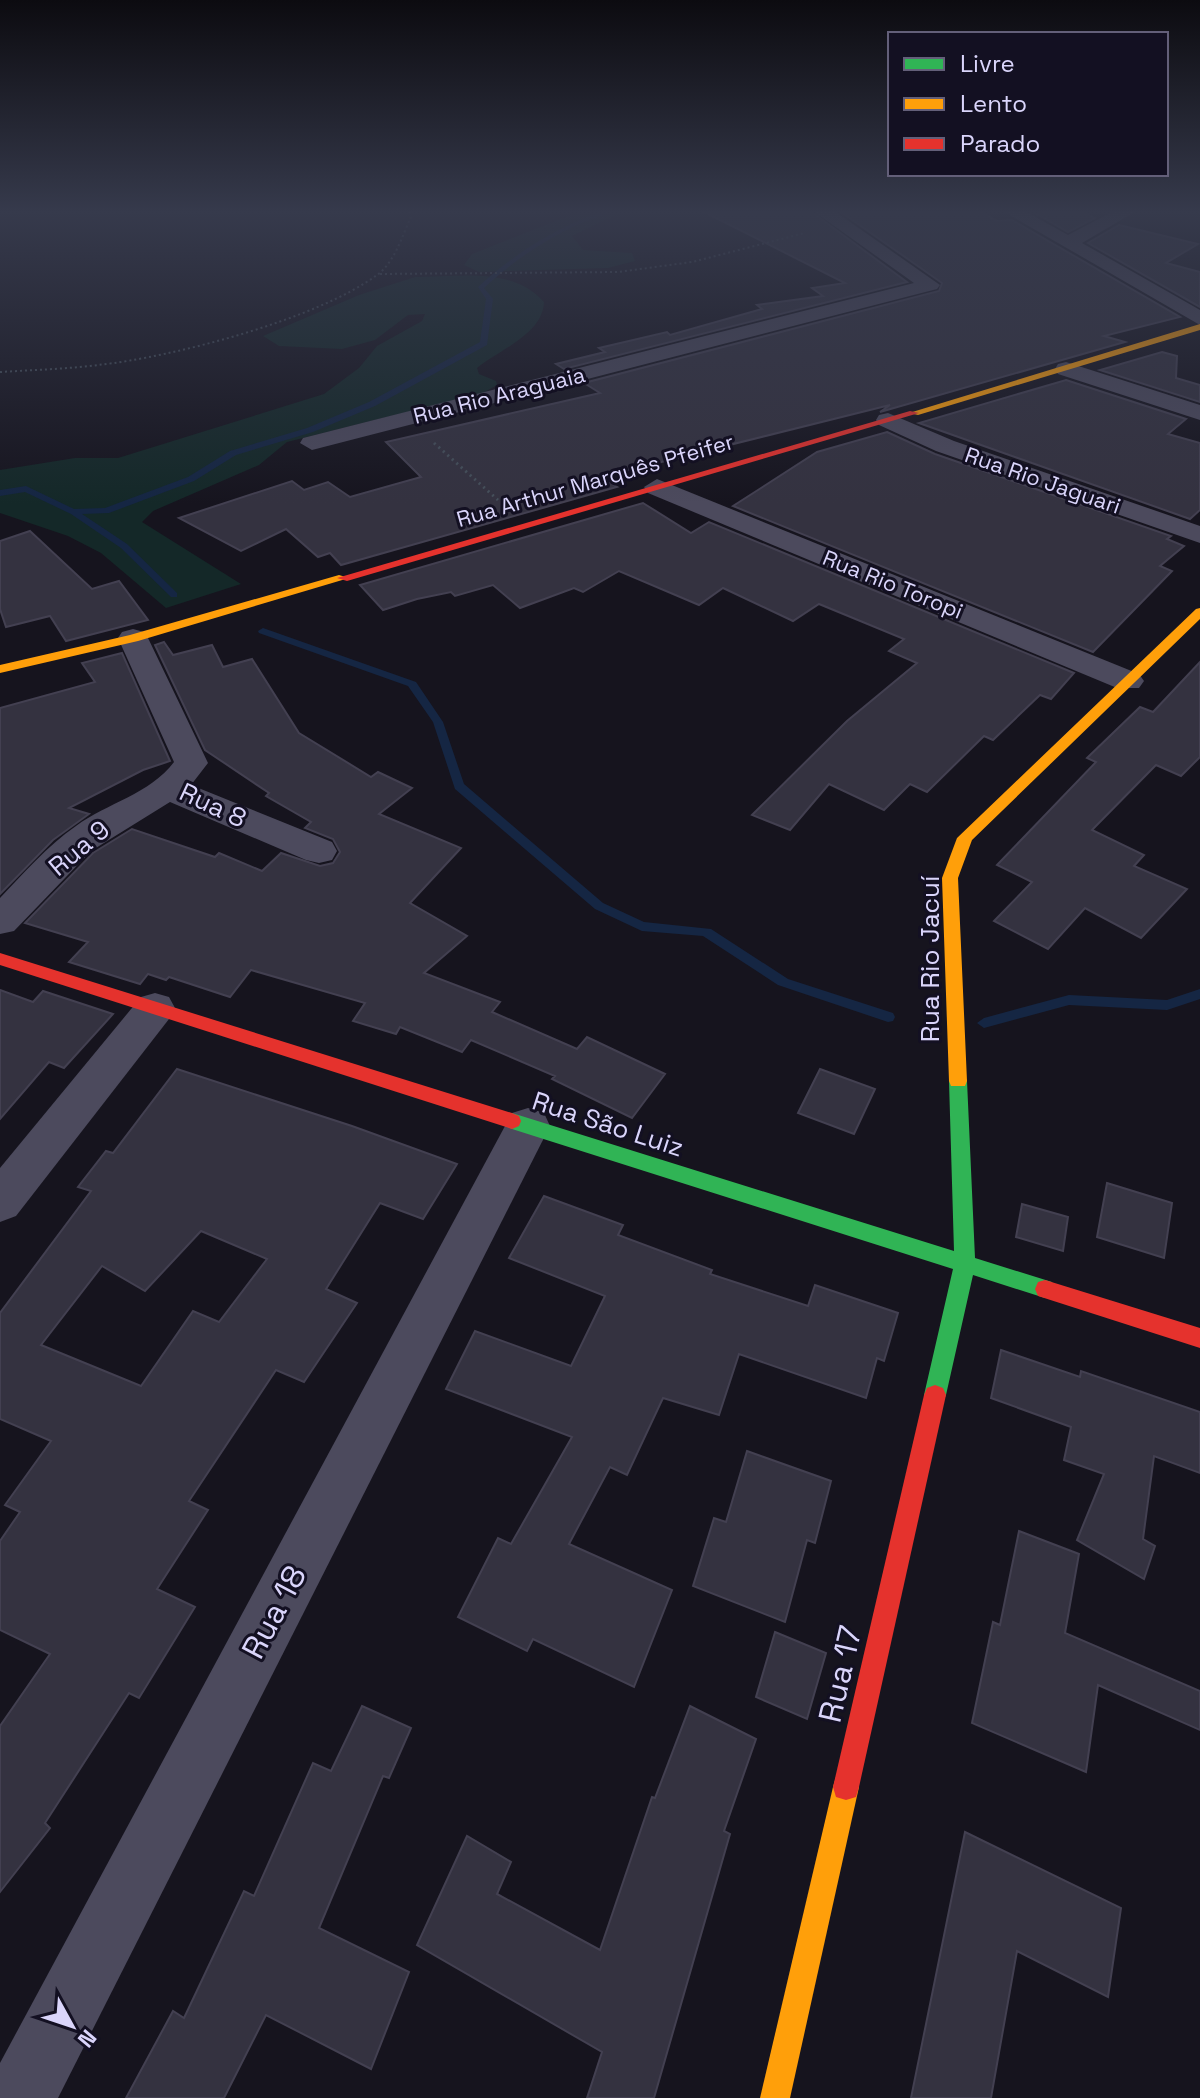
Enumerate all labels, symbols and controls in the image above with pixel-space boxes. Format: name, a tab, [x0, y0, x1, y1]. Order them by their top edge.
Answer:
legend	[888, 32, 1168, 176]
text: Livre	[960, 48, 1015, 79]
text: Lento	[960, 88, 1027, 119]
text: Parado	[960, 128, 1040, 159]
street label: Rua Rio Araguaia	[410, 360, 588, 430]
street label: Rua Arthur Marquês Pfeifer	[453, 427, 737, 533]
street label: Rua Rio Jaguari	[961, 440, 1125, 520]
street label: Rua Rio Toropi	[819, 543, 967, 625]
street label: Rua 8	[174, 775, 252, 835]
street label: Rua 9	[41, 813, 117, 883]
street label: Rua Rio Jacuí	[913, 875, 947, 1042]
street label: Rua São Luiz	[528, 1084, 688, 1164]
street label: Rua 18	[233, 1559, 315, 1665]
street label: Rua 17	[810, 1622, 870, 1726]
north arrow	[32, 1986, 112, 2066]
text: N	[72, 2024, 103, 2054]

